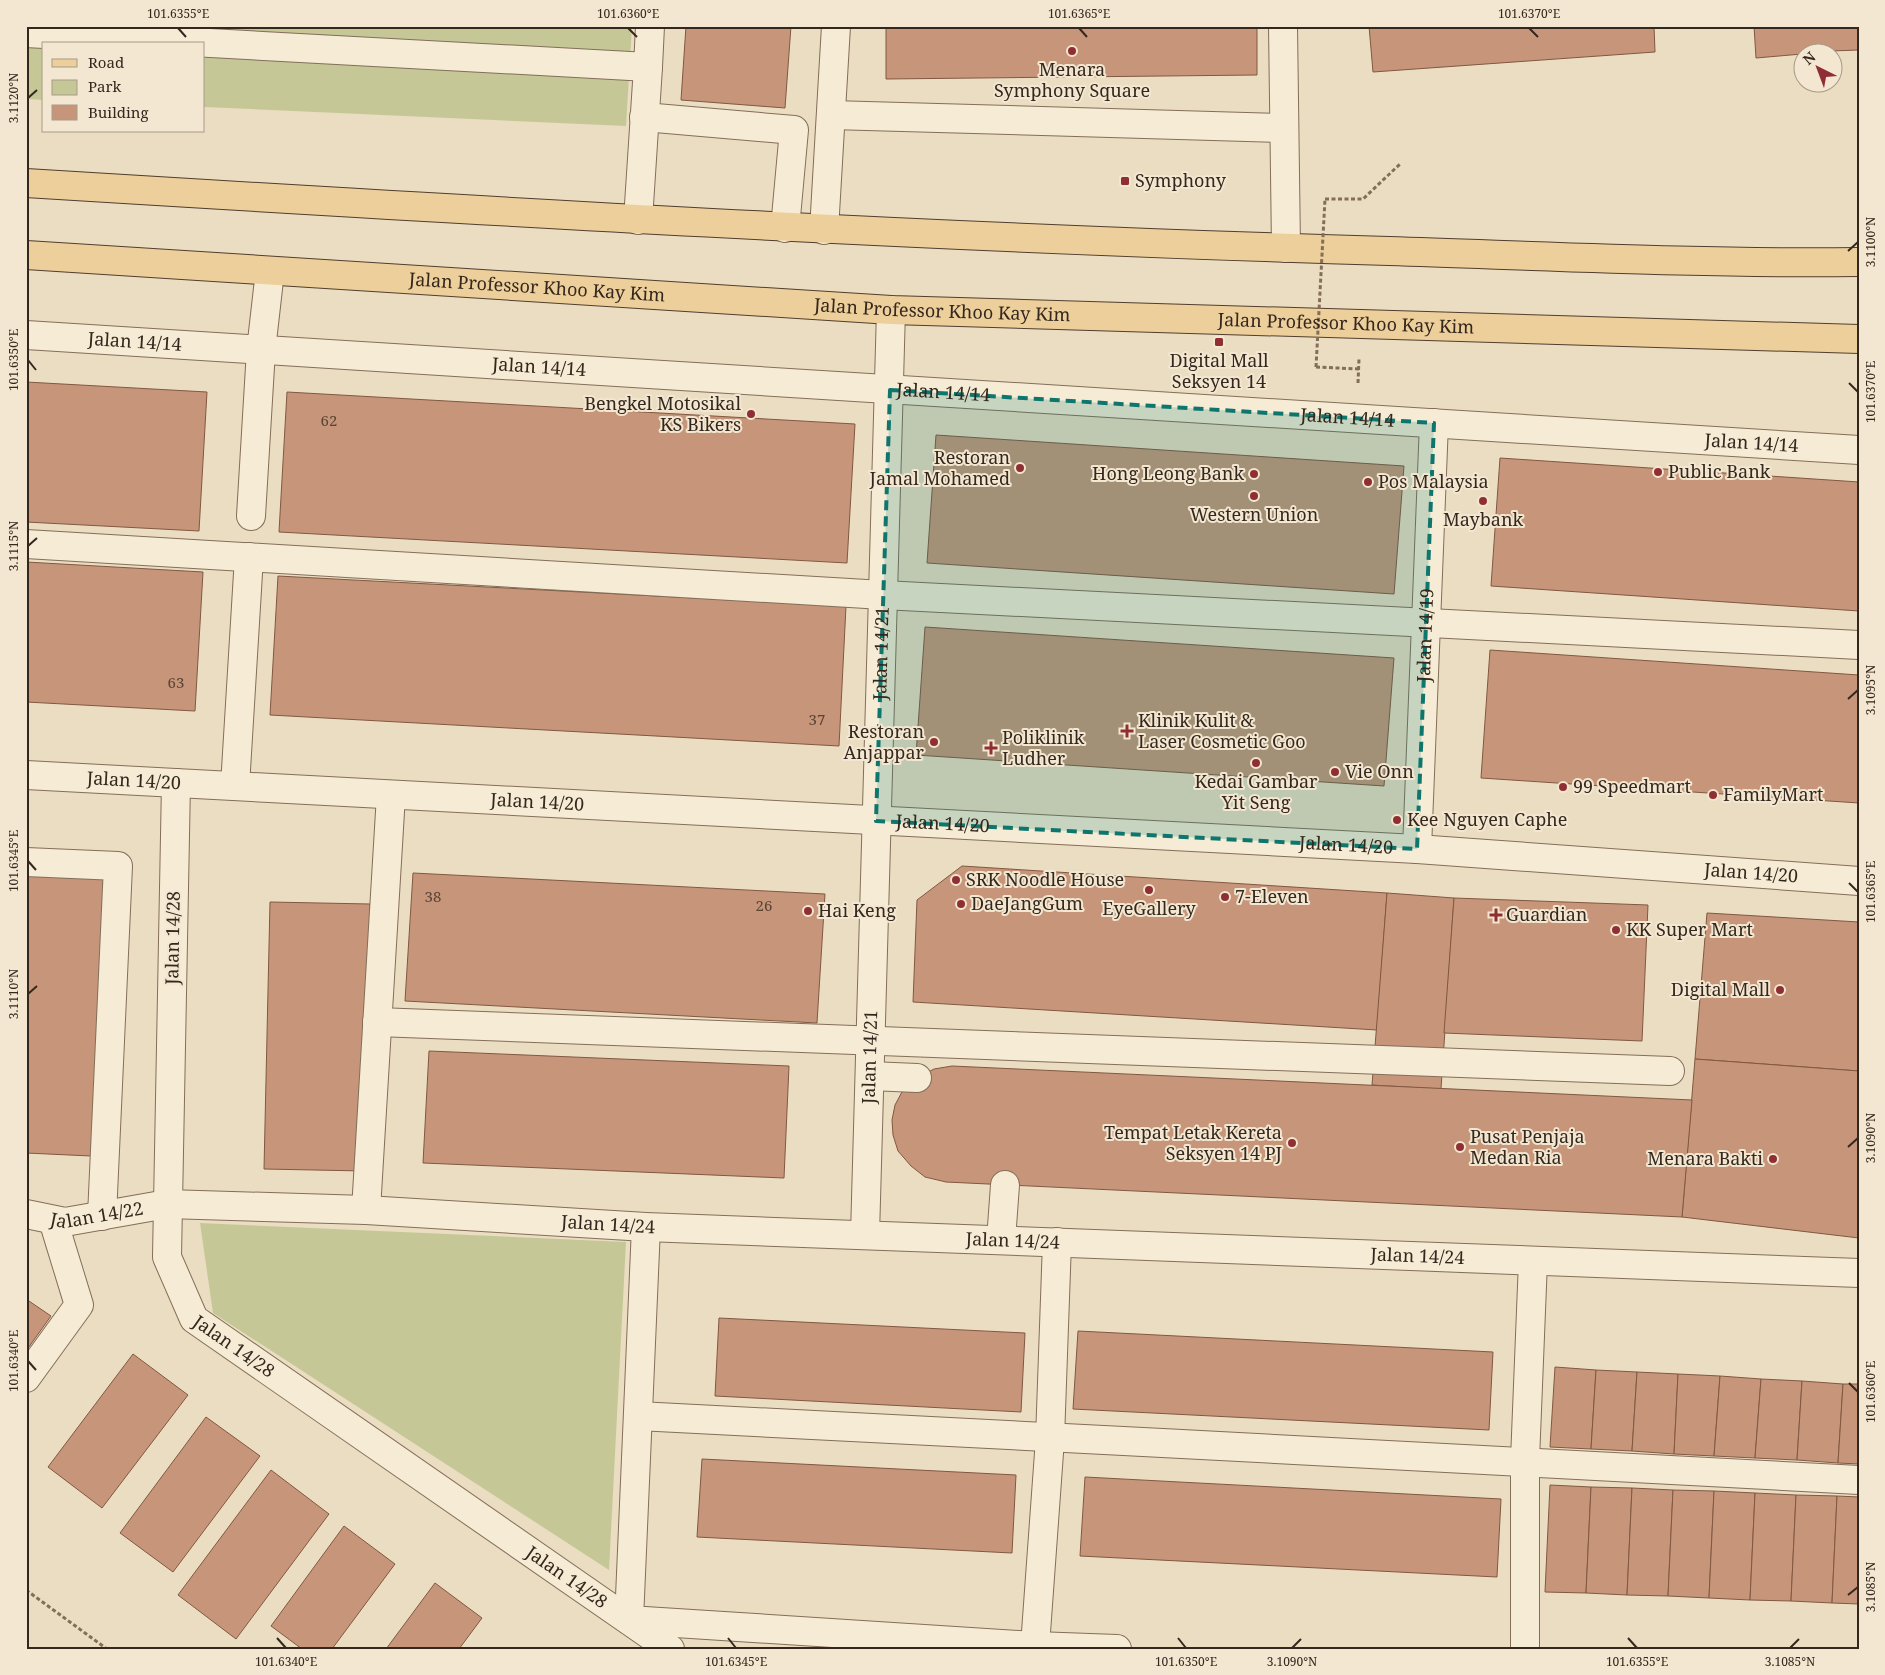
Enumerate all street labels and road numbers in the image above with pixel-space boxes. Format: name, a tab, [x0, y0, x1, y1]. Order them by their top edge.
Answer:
street label: Jalan Professor Khoo Kay Kim	[407, 266, 666, 307]
street label: Jalan Professor Khoo Kay Kim	[812, 292, 1071, 326]
street label: Jalan Professor Khoo Kay Kim	[1216, 307, 1475, 338]
street label: Jalan 14/14	[86, 326, 183, 356]
street label: Jalan 14/14	[490, 351, 587, 381]
street label: Jalan 14/14	[895, 377, 991, 406]
street label: Jalan 14/14	[1299, 402, 1395, 432]
street label: Jalan 14/14	[1703, 427, 1799, 457]
street label: Jalan 14/19	[1411, 588, 1438, 684]
street label: Jalan 14/21	[867, 606, 894, 702]
street label: Jalan 14/20	[85, 765, 182, 794]
street label: Jalan 14/20	[489, 787, 585, 816]
street label: Jalan 14/20	[894, 808, 990, 837]
street label: Jalan 14/20	[1298, 830, 1394, 859]
street label: Jalan 14/20	[1702, 857, 1799, 888]
street label: Jalan 14/28	[159, 891, 185, 986]
street label: Jalan 14/21	[856, 1010, 882, 1105]
street label: Jalan 14/22	[47, 1195, 145, 1233]
street label: Jalan 14/24	[559, 1209, 656, 1238]
street label: Jalan 14/24	[964, 1226, 1060, 1254]
street label: Jalan 14/24	[1369, 1241, 1465, 1269]
street label: Jalan 14/28	[188, 1308, 280, 1382]
street label: Jalan 14/28	[521, 1539, 613, 1613]

